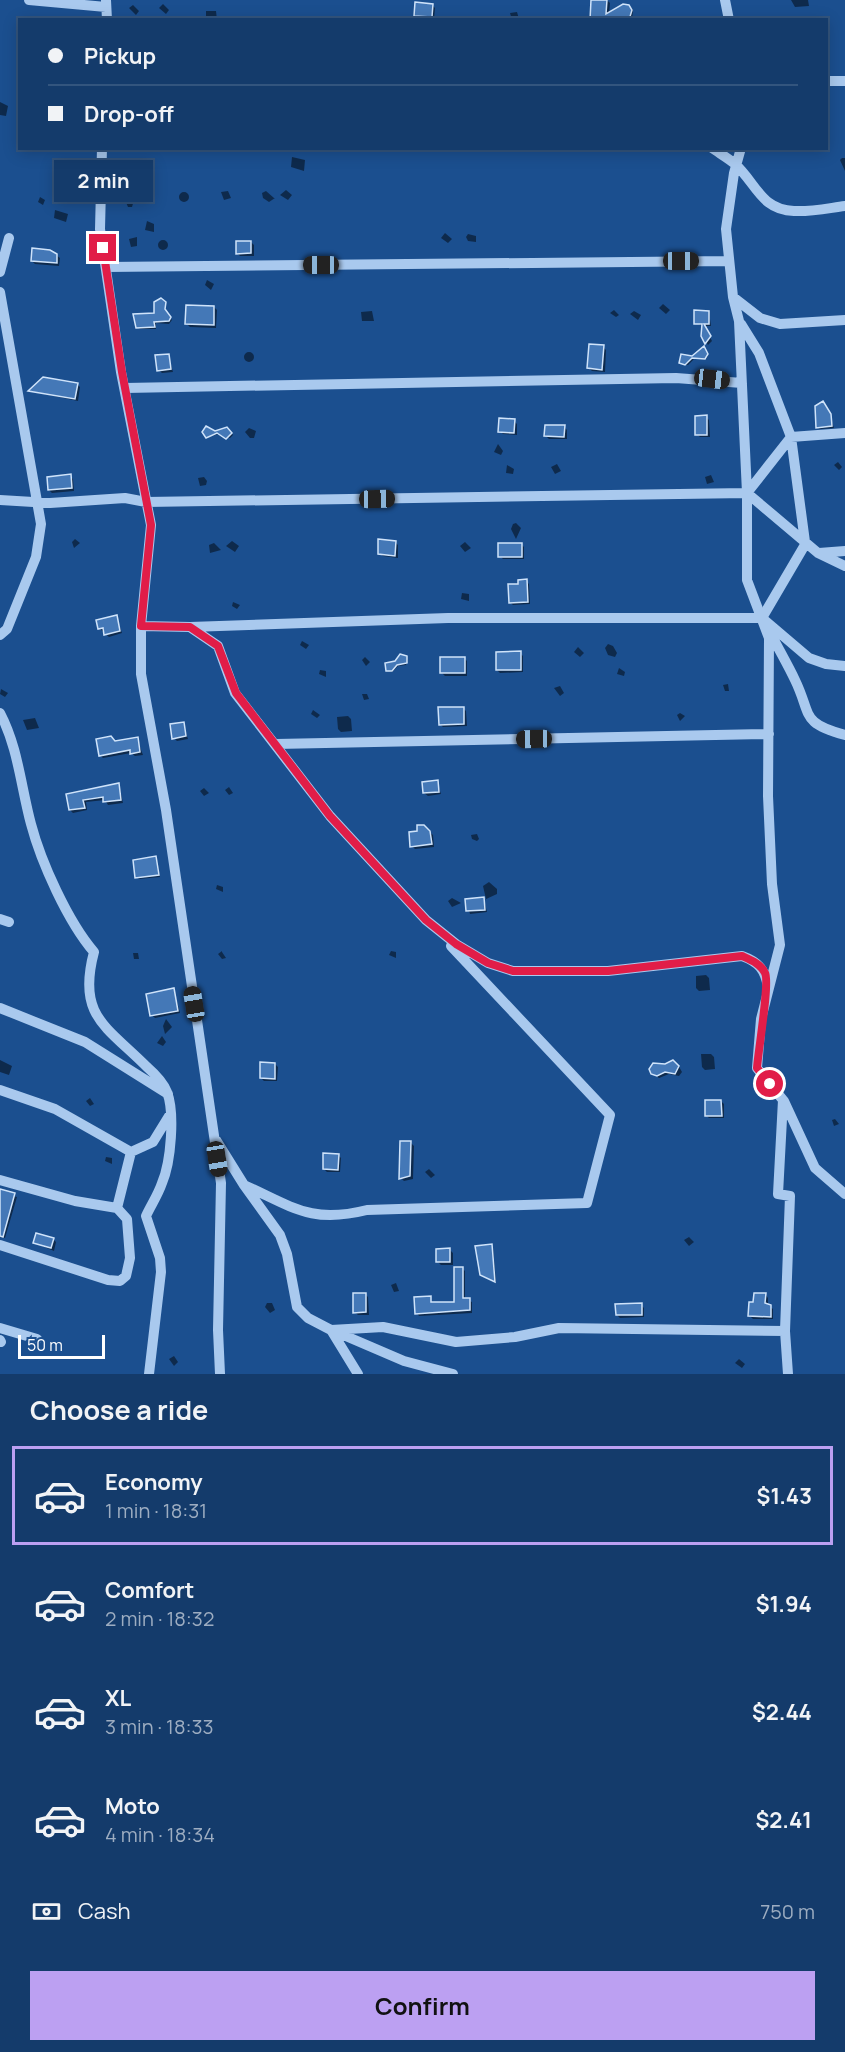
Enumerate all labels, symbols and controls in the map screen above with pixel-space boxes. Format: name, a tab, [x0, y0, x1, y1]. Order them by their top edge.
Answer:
text: Pickup	[84, 41, 156, 71]
text: Drop-off	[84, 99, 174, 129]
callout: 2 min	[54, 161, 152, 203]
text: 2 min	[77, 167, 130, 194]
route end	[89, 234, 116, 261]
car	[663, 252, 699, 270]
car	[303, 256, 339, 274]
car	[693, 368, 731, 390]
car	[359, 490, 395, 508]
car	[516, 730, 552, 748]
car	[182, 985, 206, 1023]
route start	[756, 1070, 783, 1097]
car	[205, 1140, 229, 1178]
scale bar	[18, 1332, 105, 1360]
text: 50 m	[27, 1334, 63, 1356]
text: Choose a ride	[30, 1391, 208, 1428]
text: Economy	[105, 1467, 203, 1497]
icon: car	[33, 1469, 87, 1523]
text: $1.43	[757, 1481, 812, 1511]
text: 1 min · 18:31	[105, 1497, 207, 1524]
text: Comfort	[105, 1575, 194, 1605]
icon: car	[33, 1577, 87, 1631]
text: $1.94	[756, 1589, 812, 1619]
text: 2 min · 18:32	[105, 1605, 214, 1632]
text: XL	[105, 1683, 131, 1713]
icon: car	[33, 1685, 87, 1739]
text: $2.44	[752, 1697, 812, 1727]
text: 3 min · 18:33	[105, 1713, 214, 1740]
text: Moto	[105, 1791, 160, 1821]
icon: car	[33, 1793, 87, 1847]
text: $2.41	[755, 1805, 812, 1835]
text: 4 min · 18:34	[105, 1821, 215, 1848]
icon: cash	[30, 1895, 63, 1928]
text: Cash	[78, 1896, 131, 1926]
text: 750 m	[760, 1898, 815, 1925]
button: Confirm	[30, 1971, 815, 2040]

